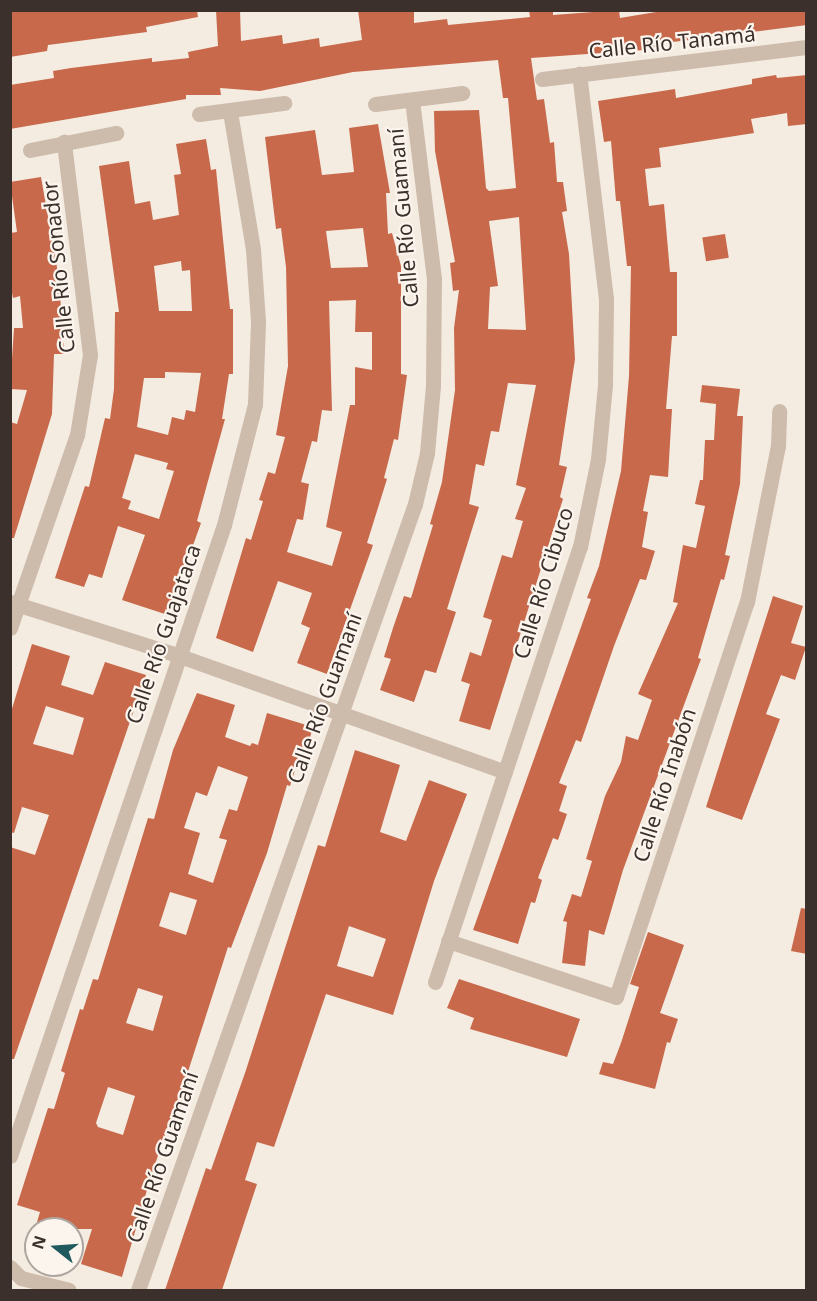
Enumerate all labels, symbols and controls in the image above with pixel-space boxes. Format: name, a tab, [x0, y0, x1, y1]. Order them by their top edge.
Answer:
street label: Calle Río Tanamá	[587, 21, 757, 63]
street label: Calle Río Guamaní	[383, 127, 423, 309]
street label: Calle Río Sonador	[36, 180, 80, 354]
street label: Calle Río Cibuco	[508, 504, 578, 662]
street label: Calle Río Guajataca	[120, 541, 206, 727]
street label: Calle Río Guamaní	[281, 609, 367, 787]
street label: Calle Río Inabón	[627, 705, 701, 865]
street label: Calle Río Guamaní	[121, 1068, 203, 1246]
north arrow	[24, 1217, 84, 1277]
text: N	[26, 1233, 51, 1252]

